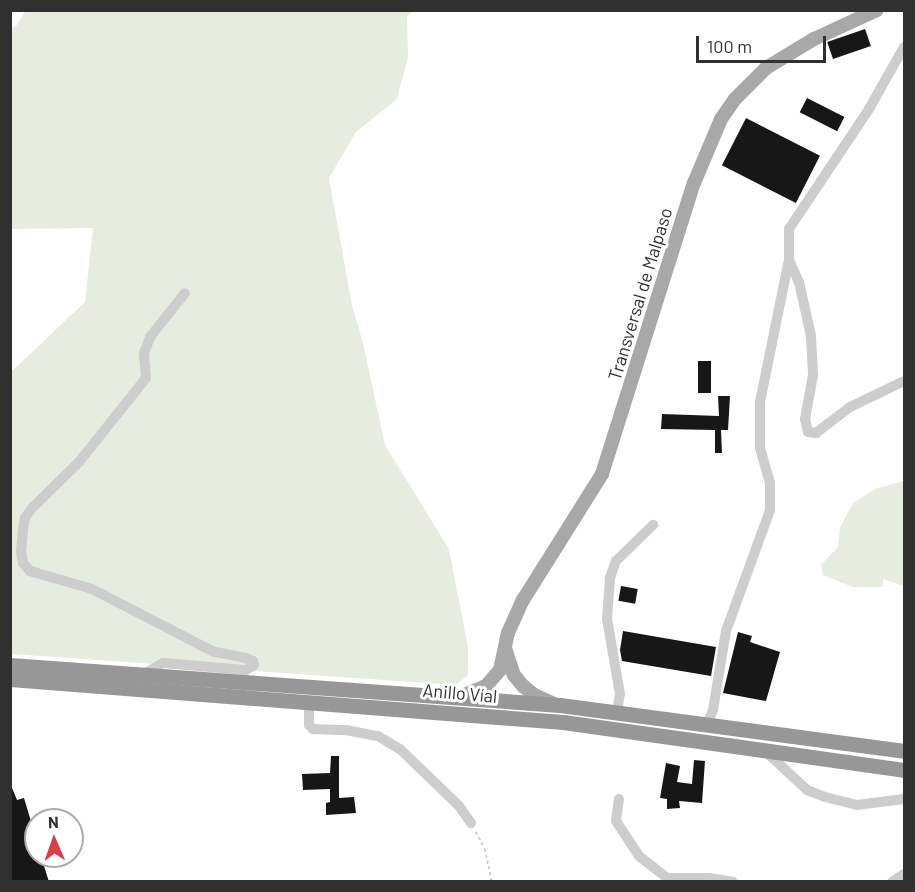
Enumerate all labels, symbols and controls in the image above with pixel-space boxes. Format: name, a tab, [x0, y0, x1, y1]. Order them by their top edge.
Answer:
scale bar	[699, 24, 830, 62]
text: 100 m	[707, 35, 752, 57]
street label: Transversal de Malpaso	[603, 205, 677, 383]
street label: Anillo Víal	[422, 679, 498, 707]
north arrow	[24, 808, 84, 868]
text: N	[48, 812, 59, 831]

